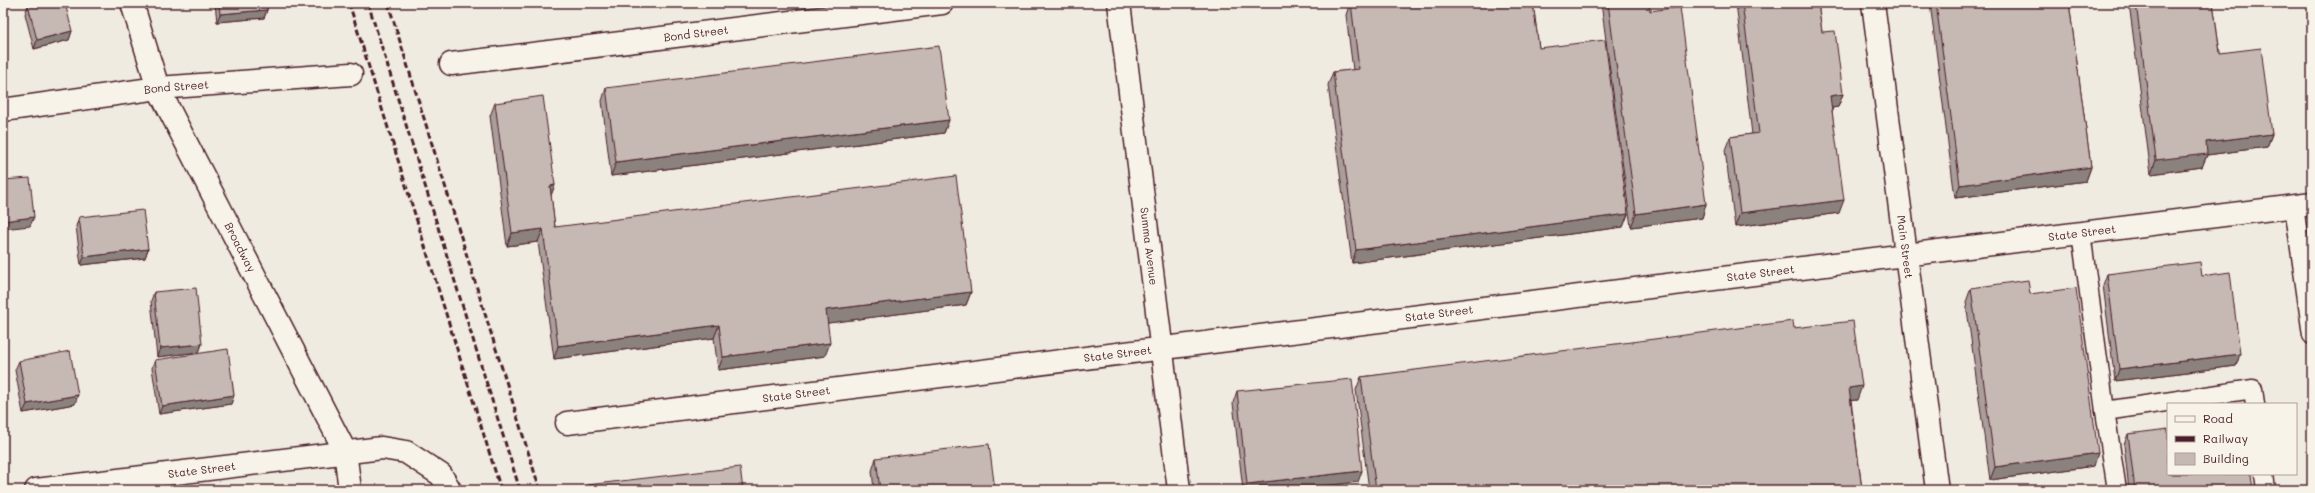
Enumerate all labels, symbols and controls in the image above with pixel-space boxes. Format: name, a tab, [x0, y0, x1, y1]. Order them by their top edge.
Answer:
street label: Bond Street	[663, 22, 729, 45]
street label: Bond Street	[143, 76, 209, 97]
street label: Summa Avenue	[1137, 206, 1162, 286]
street label: Main Street	[1894, 214, 1917, 280]
street label: Broadway	[221, 220, 260, 275]
street label: State Street	[2047, 221, 2117, 244]
street label: State Street	[1726, 261, 1795, 284]
street label: State Street	[1404, 301, 1474, 325]
street label: State Street	[1083, 342, 1153, 365]
street label: State Street	[761, 382, 831, 405]
legend	[2167, 403, 2297, 475]
text: Road	[2203, 410, 2233, 426]
text: Railway	[2203, 430, 2248, 446]
text: Building	[2203, 450, 2249, 466]
street label: State Street	[167, 458, 237, 481]

